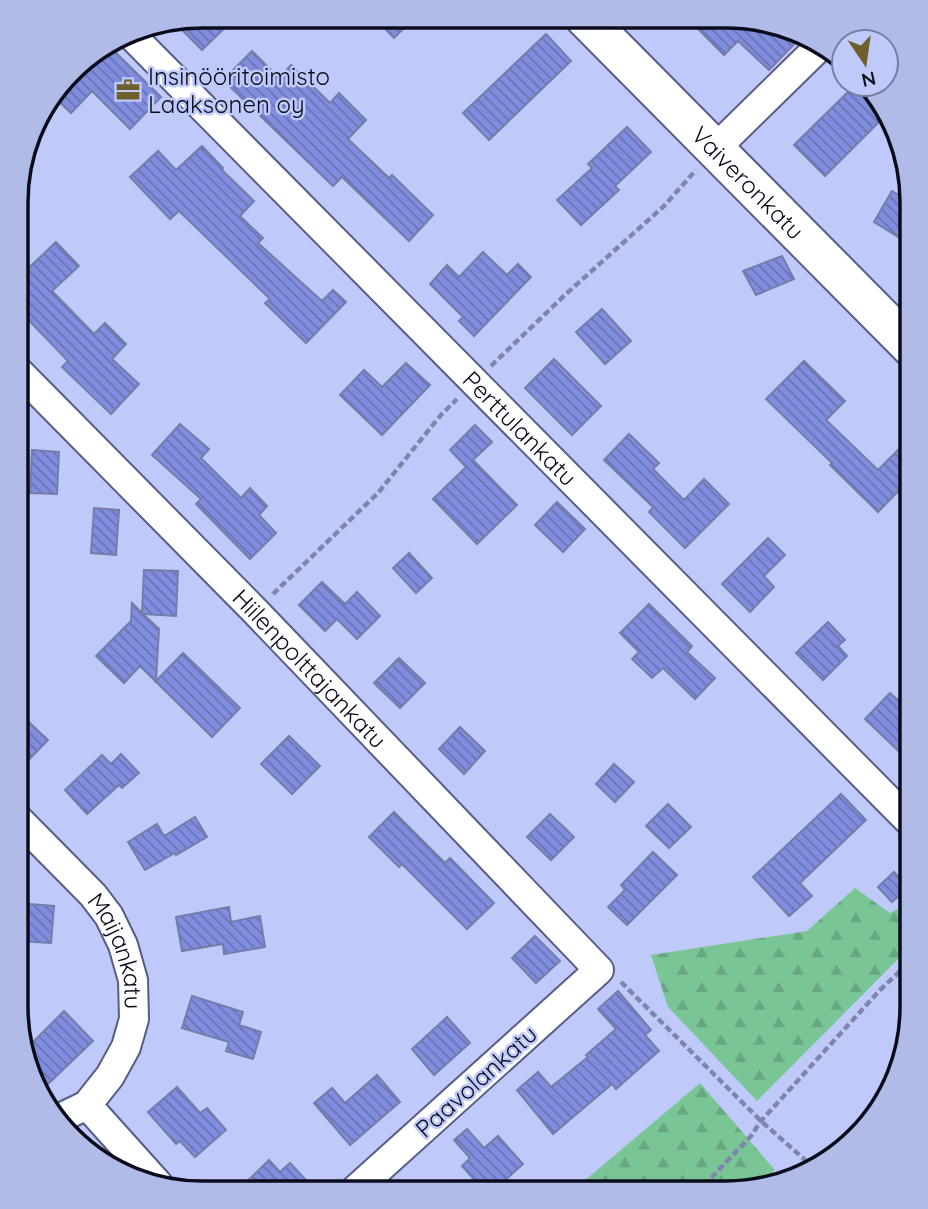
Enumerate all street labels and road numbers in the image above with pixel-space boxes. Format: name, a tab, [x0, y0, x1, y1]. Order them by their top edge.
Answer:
street label: Vaiveronkatu	[685, 119, 811, 246]
street label: Perttulankatu	[457, 364, 584, 492]
street label: Hiilenpolttajankatu	[226, 582, 393, 754]
street label: Maijankatu	[81, 886, 149, 1010]
street label: Paavolankatu	[409, 1019, 543, 1143]

